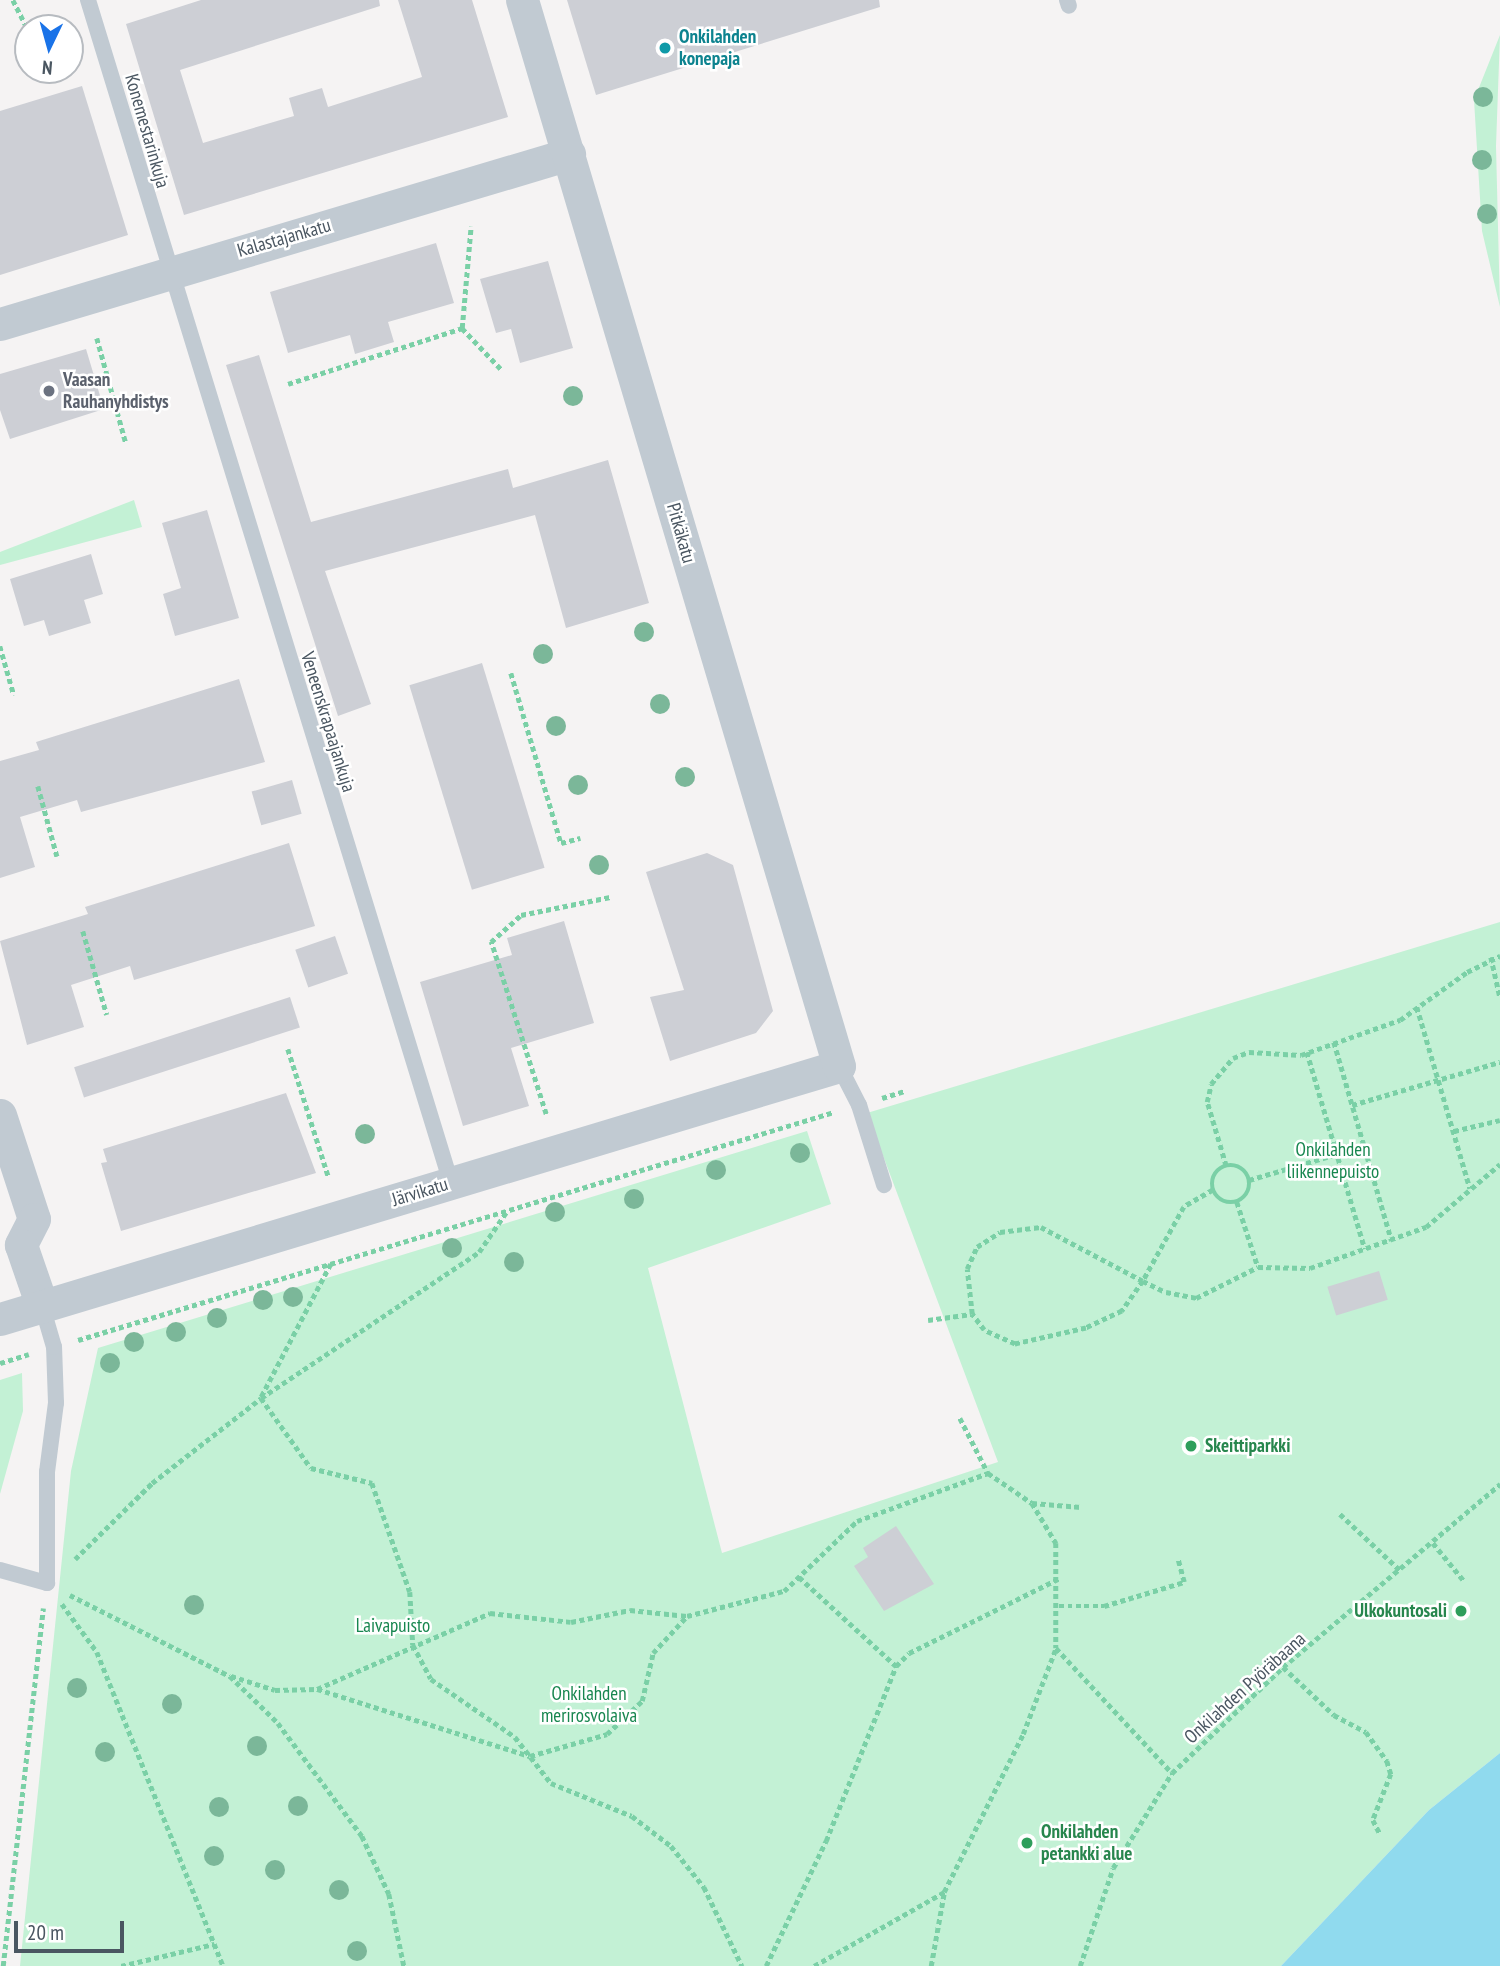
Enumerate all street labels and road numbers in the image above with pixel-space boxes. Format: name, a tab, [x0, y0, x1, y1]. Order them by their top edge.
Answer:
street label: Konemestarinkuja	[120, 71, 174, 191]
street label: Kalastajankatu	[235, 214, 333, 262]
street label: Pitkäkatu	[662, 500, 700, 566]
street label: Veneenskrapaajankuja	[296, 649, 360, 795]
street label: Järvikatu	[389, 1173, 451, 1211]
street label: Onkilahden Pyöräbaana	[1180, 1628, 1310, 1748]

